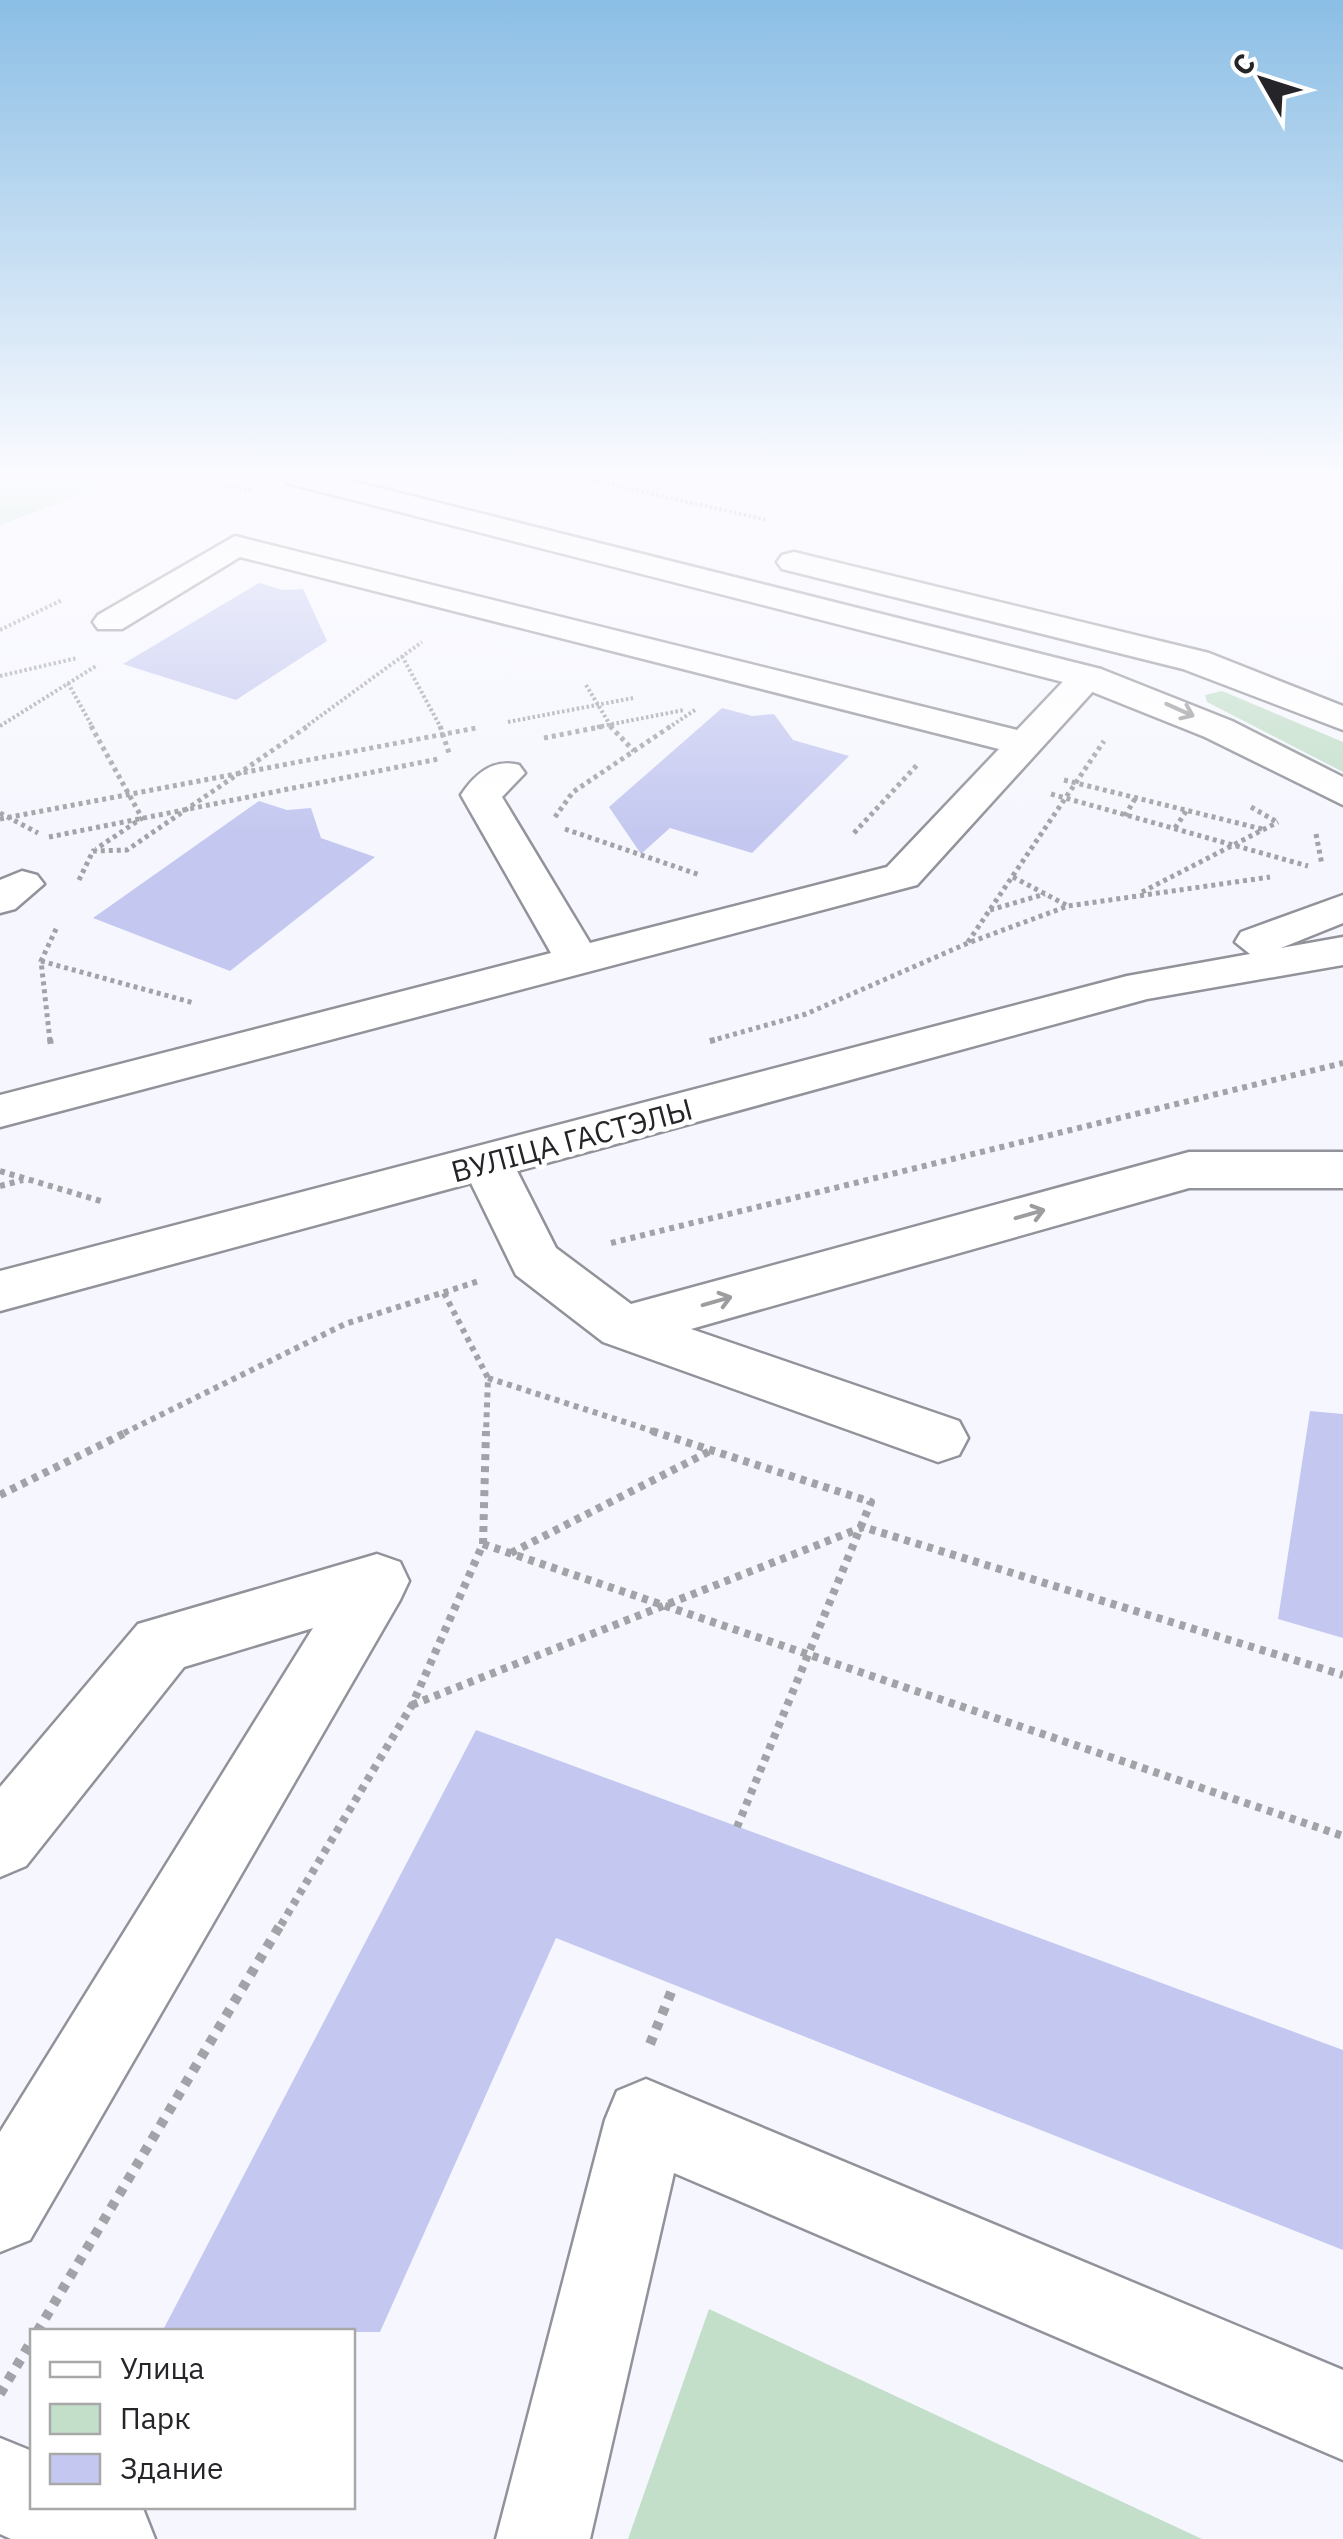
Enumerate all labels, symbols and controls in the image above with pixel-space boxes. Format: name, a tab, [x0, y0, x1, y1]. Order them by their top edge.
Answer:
north arrow	[1213, 30, 1313, 130]
text: С	[1223, 45, 1263, 83]
one-way arrow	[1164, 702, 1195, 720]
street label: ВУЛІЦА ГАСТЭЛЫ	[447, 1089, 696, 1190]
one-way arrow	[1014, 1204, 1046, 1222]
one-way arrow	[701, 1290, 732, 1309]
legend	[30, 2329, 355, 2509]
text: Улица	[120, 2348, 205, 2387]
text: Парк	[120, 2398, 191, 2437]
text: Здание	[120, 2448, 223, 2487]

